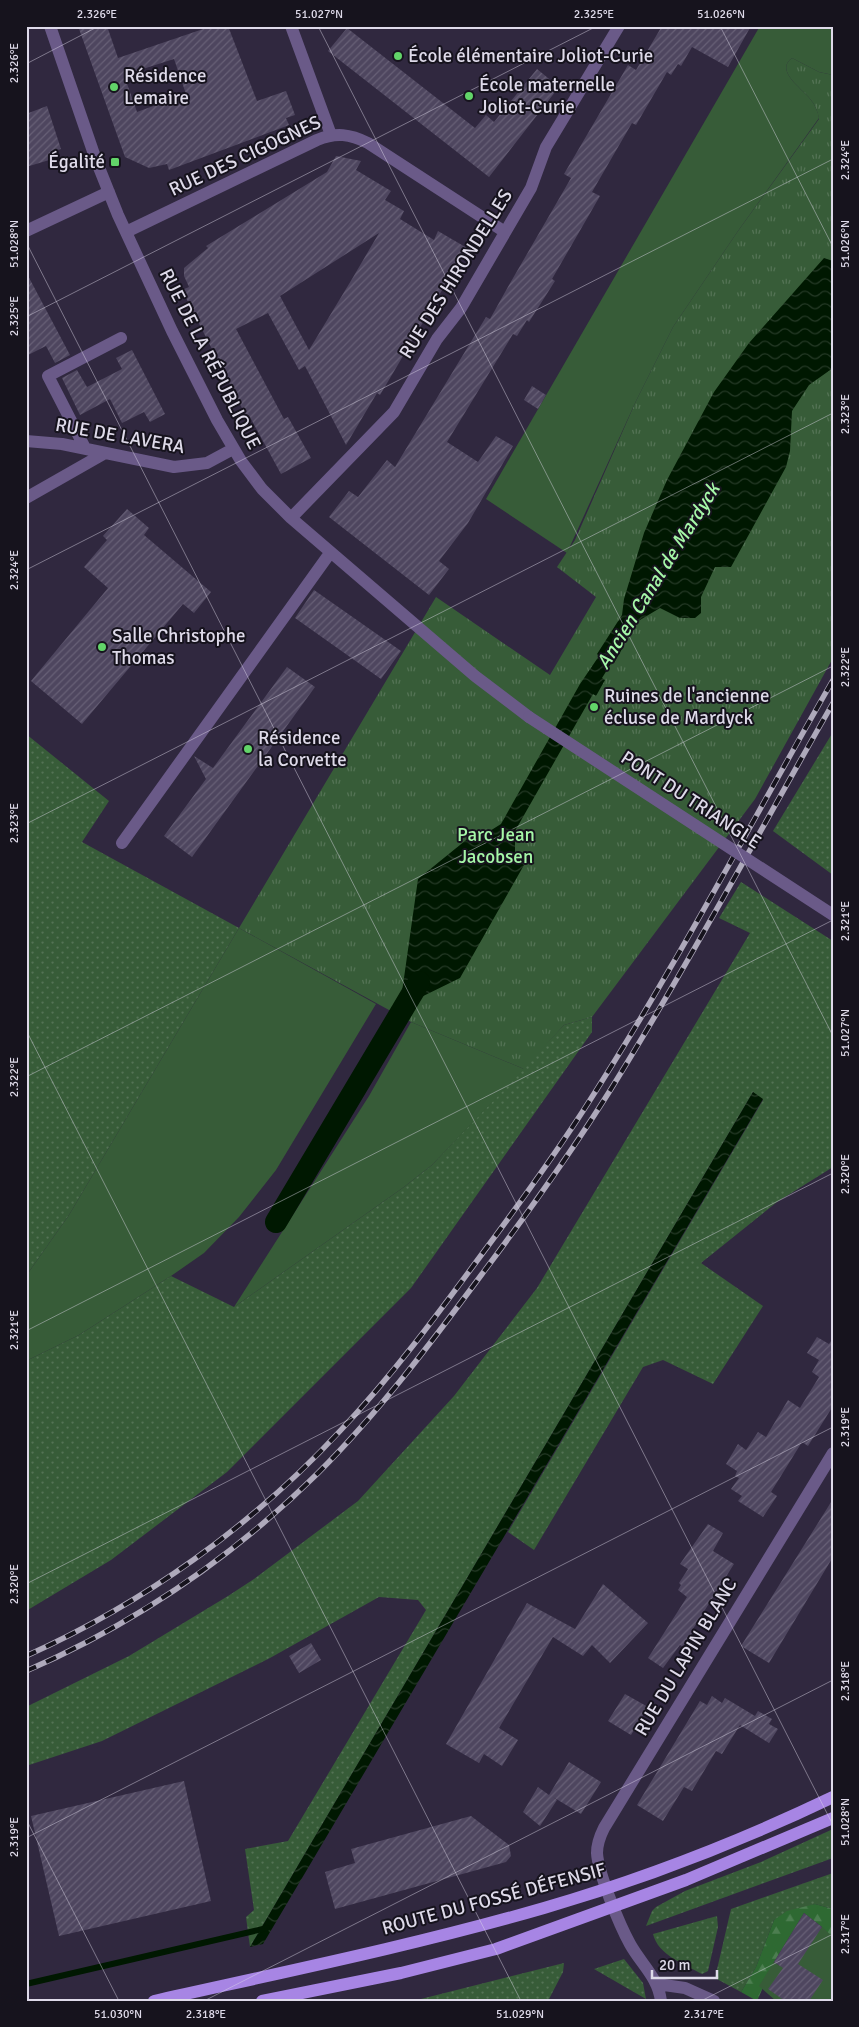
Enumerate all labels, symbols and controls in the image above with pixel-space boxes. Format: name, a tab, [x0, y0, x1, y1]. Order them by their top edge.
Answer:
text: 2.326°E	[77, 7, 117, 22]
text: 51.027°N	[295, 7, 343, 22]
text: 2.325°E	[574, 7, 614, 22]
text: 51.026°N	[697, 7, 745, 22]
text: 2.326°E	[7, 43, 22, 83]
place label: École élémentaire Joliot-Curie	[408, 44, 653, 68]
marker: École élémentaire Joliot-Curie	[392, 50, 404, 62]
place label: Résidence Lemaire	[124, 64, 206, 110]
place label: École maternelle Joliot-Curie	[479, 73, 615, 119]
marker: Résidence Lemaire	[108, 81, 120, 93]
marker: École maternelle Joliot-Curie	[463, 90, 475, 102]
street label: RUE DES CIGOGNES	[165, 110, 325, 202]
text: 2.324°E	[838, 140, 853, 180]
place label: Égalité	[48, 150, 105, 174]
marker: Égalité	[109, 156, 121, 168]
street label: RUE DES HIRONDELLES	[394, 185, 518, 363]
text: 51.028°N	[7, 220, 22, 268]
text: 51.026°N	[838, 220, 853, 268]
street label: RUE DE LA RÉPUBLIQUE	[154, 265, 266, 453]
text: 2.325°E	[7, 296, 22, 336]
text: 2.323°E	[838, 394, 853, 434]
street label: RUE DE LAVERA	[53, 413, 187, 459]
water label: Ancien Canal de Mardyck	[591, 477, 726, 674]
text: 2.324°E	[7, 550, 22, 590]
place label: Salle Christophe Thomas	[112, 624, 246, 670]
marker: Salle Christophe Thomas	[96, 641, 108, 653]
text: 2.322°E	[838, 647, 853, 687]
place label: Ruines de l'ancienne écluse de Mardyck	[604, 684, 770, 730]
marker: Ruines de l'ancienne écluse de Mardyck	[588, 701, 600, 713]
place label: Résidence la Corvette	[258, 726, 347, 772]
marker: Résidence la Corvette	[242, 743, 254, 755]
street label: PONT DU TRIANGLE	[616, 746, 766, 854]
text: 2.323°E	[7, 803, 22, 843]
park label: Parc Jean Jacobsen	[457, 823, 535, 869]
text: 2.321°E	[838, 901, 853, 941]
text: 51.027°N	[838, 1009, 853, 1057]
text: 2.322°E	[7, 1057, 22, 1097]
text: 2.320°E	[838, 1154, 853, 1194]
text: 2.321°E	[7, 1310, 22, 1350]
text: 2.319°E	[838, 1407, 853, 1447]
text: 2.320°E	[7, 1564, 22, 1604]
street label: RUE DU LAPIN BLANC	[629, 1574, 743, 1740]
text: 2.318°E	[838, 1661, 853, 1701]
text: 51.028°N	[838, 1798, 853, 1846]
text: 2.319°E	[7, 1817, 22, 1857]
street label: ROUTE DU FOSSÉ DÉFENSIF	[379, 1858, 609, 1940]
text: 2.317°E	[838, 1914, 853, 1954]
scale bar	[652, 1947, 716, 1979]
text: 20 m	[659, 1956, 690, 1974]
text: 51.030°N	[94, 2007, 142, 2022]
text: 2.318°E	[186, 2007, 226, 2022]
text: 51.029°N	[496, 2007, 544, 2022]
text: 2.317°E	[684, 2007, 724, 2022]

